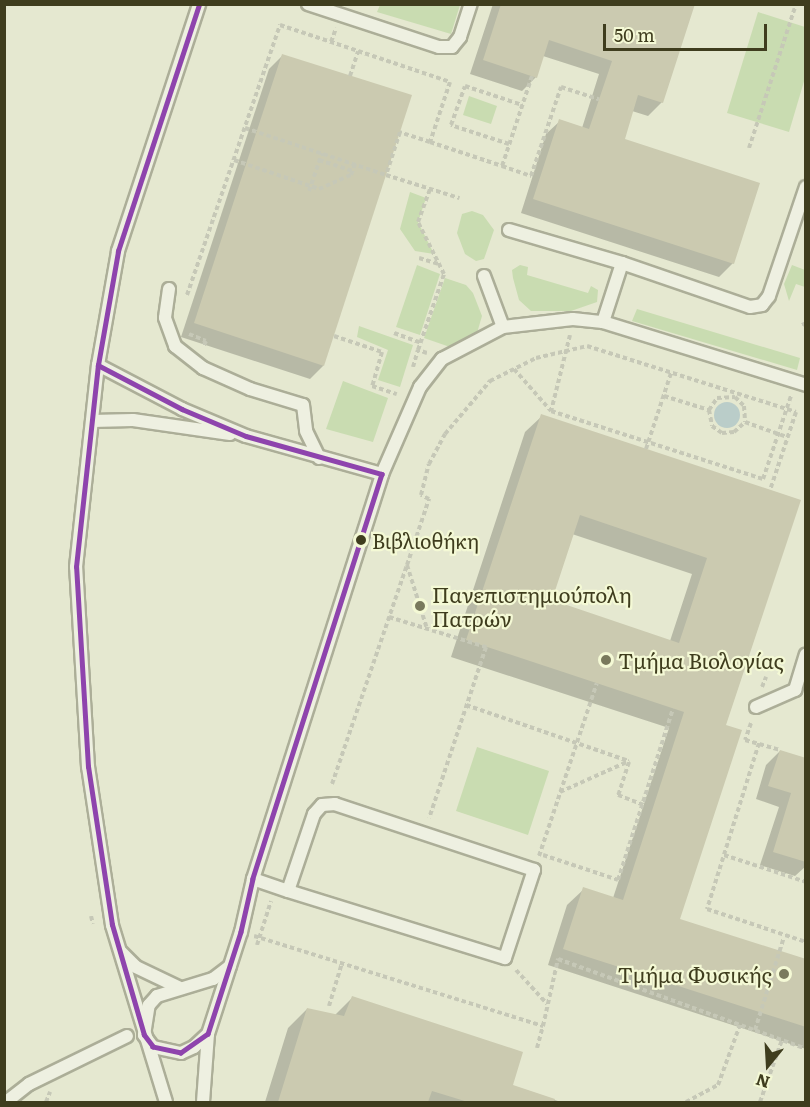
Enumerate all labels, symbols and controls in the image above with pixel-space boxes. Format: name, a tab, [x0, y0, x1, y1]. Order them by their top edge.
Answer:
scale bar	[606, 12, 770, 50]
text: 50 m	[614, 21, 655, 48]
place label: Βιβλιοθήκη	[372, 528, 479, 552]
marker: Βιβλιοθήκη	[355, 534, 367, 546]
place label: Πανεπιστημιούπολη Πατρών	[432, 581, 632, 631]
marker: Πανεπιστημιούπολη Πατρών	[413, 599, 427, 613]
place label: Τμήμα Βιολογίας	[618, 647, 784, 673]
marker: Τμήμα Βιολογίας	[599, 653, 613, 667]
place label: Τμήμα Φυσικής	[618, 961, 772, 987]
marker: Τμήμα Φυσικής	[777, 967, 791, 981]
north arrow	[738, 1035, 798, 1095]
text: N	[752, 1069, 773, 1096]

